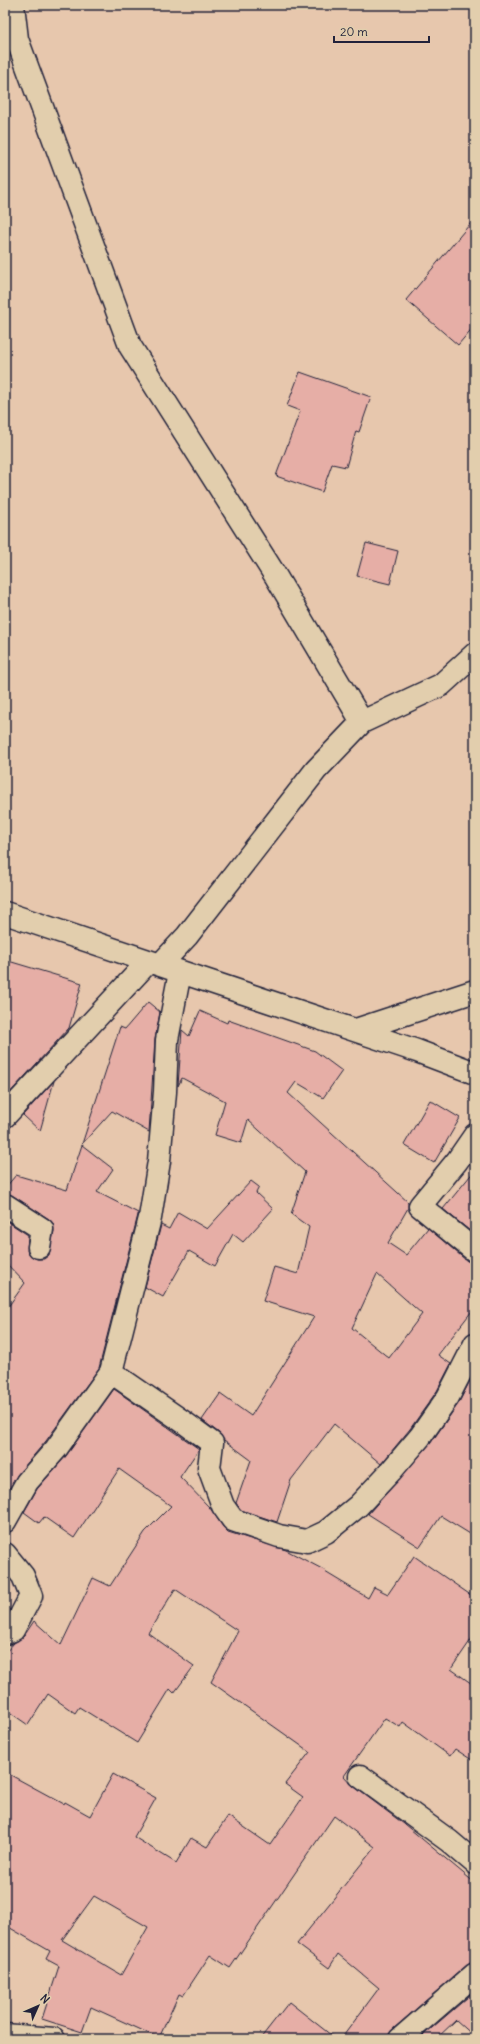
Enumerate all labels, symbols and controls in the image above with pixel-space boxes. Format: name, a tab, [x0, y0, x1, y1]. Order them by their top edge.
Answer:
scale bar	[334, 18, 429, 44]
text: 20 m	[340, 24, 368, 39]
north arrow	[18, 1986, 58, 2026]
text: N	[37, 1991, 53, 2007]

